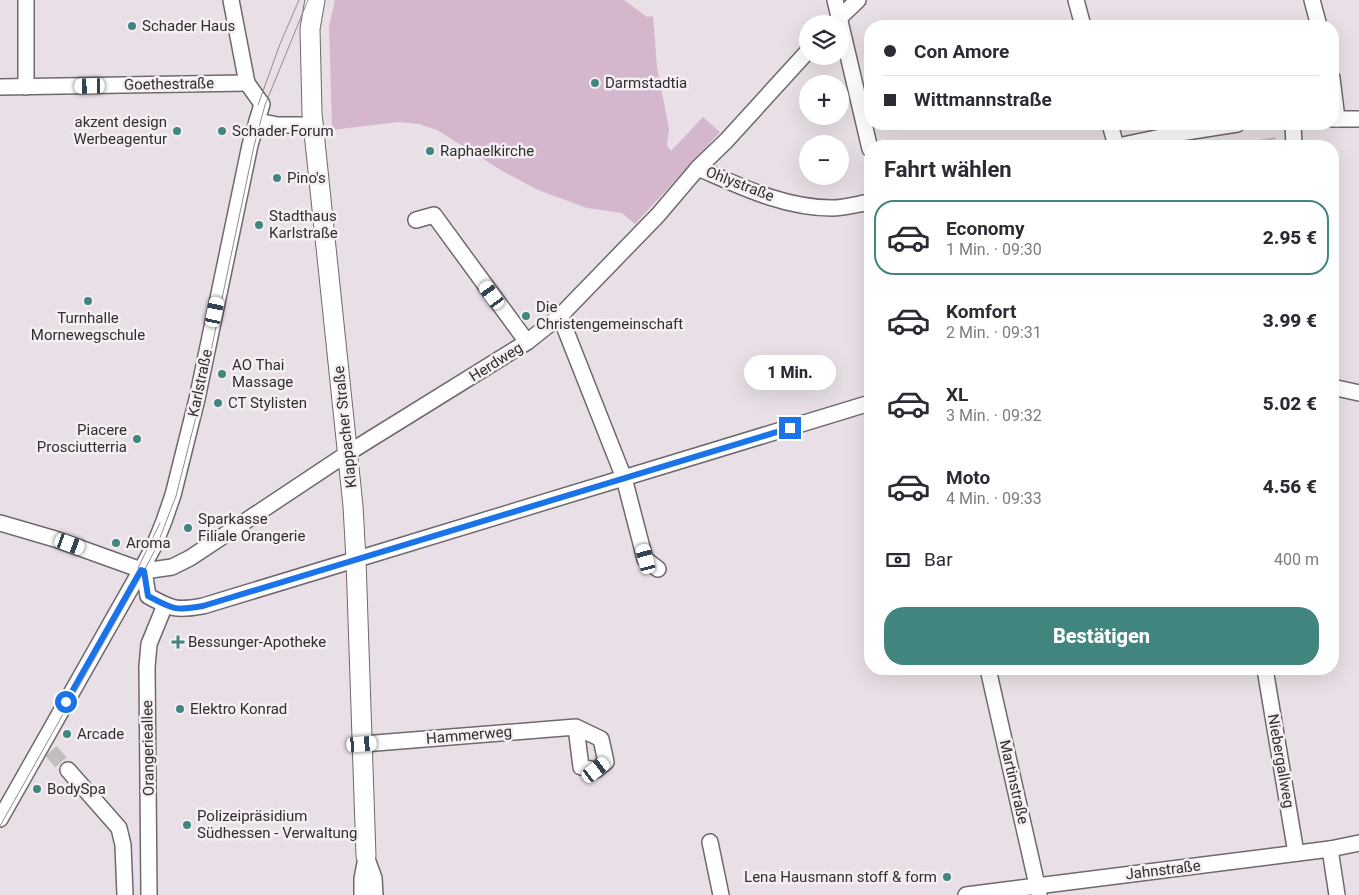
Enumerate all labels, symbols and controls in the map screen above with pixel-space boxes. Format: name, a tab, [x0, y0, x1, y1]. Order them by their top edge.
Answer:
map controls	[799, 15, 849, 185]
button: layers	[799, 15, 849, 65]
place label: Schader Haus	[142, 17, 235, 35]
marker: Schader Haus	[126, 20, 138, 32]
text: Con Amore	[914, 40, 1009, 63]
street label: Goethestraße	[124, 74, 214, 94]
place label: Darmstadtia	[605, 74, 687, 92]
button: +	[799, 75, 849, 125]
marker: Darmstadtia	[589, 77, 601, 89]
car	[74, 78, 105, 94]
text: Wittmannstraße	[914, 88, 1052, 111]
place label: akzent design Werbeagentur	[73, 113, 167, 148]
place label: Schader Forum	[232, 122, 334, 140]
marker: akzent design Werbeagentur	[171, 125, 183, 137]
marker: Schader Forum	[216, 125, 228, 137]
button: −	[799, 135, 849, 185]
place label: Raphaelkirche	[440, 142, 534, 160]
marker: Raphaelkirche	[424, 145, 436, 157]
text: Fahrt wählen	[884, 157, 1012, 182]
street label: Ohlystraße	[703, 163, 777, 205]
place label: Pino's	[287, 169, 326, 187]
marker: Pino's	[271, 172, 283, 184]
place label: Stadthaus Karlstraße	[269, 207, 338, 242]
icon: car	[886, 215, 931, 260]
text: Economy	[946, 217, 1025, 240]
marker: Stadthaus Karlstraße	[253, 219, 265, 231]
text: 2.95 €	[1263, 226, 1317, 249]
text: 1 Min. · 09:30	[946, 240, 1042, 259]
car	[477, 278, 506, 312]
marker: Turnhalle Mornewegschule	[82, 295, 94, 307]
car	[204, 296, 225, 328]
place label: Die Christengemeinschaft	[536, 298, 683, 333]
icon: car	[886, 298, 931, 343]
text: Komfort	[946, 300, 1016, 323]
place label: Turnhalle Mornewegschule	[31, 309, 145, 344]
text: 3.99 €	[1263, 309, 1317, 332]
marker: Die Christengemeinschaft	[520, 310, 532, 322]
text: 2 Min. · 09:31	[946, 323, 1042, 342]
street label: Herdweg	[466, 339, 526, 385]
street label: Karlstraße	[184, 347, 216, 419]
place label: AO Thai Massage	[232, 356, 293, 391]
callout: 1 Min.	[744, 356, 836, 390]
text: 1 Min.	[767, 363, 813, 382]
street label: Klappacher Straße	[330, 365, 360, 489]
marker: AO Thai Massage	[216, 368, 228, 380]
icon: car	[886, 381, 931, 426]
text: XL	[946, 383, 968, 406]
text: 5.02 €	[1263, 392, 1317, 415]
place label: CT Stylisten	[228, 394, 307, 412]
marker: CT Stylisten	[212, 397, 224, 409]
text: 3 Min. · 09:32	[946, 406, 1042, 425]
route end	[779, 417, 801, 439]
place label: Piacere Prosciutterria	[37, 421, 127, 456]
marker: Piacere Prosciutterria	[131, 433, 143, 445]
icon: car	[886, 464, 931, 509]
text: Moto	[946, 466, 990, 489]
text: 4.56 €	[1263, 475, 1317, 498]
text: 4 Min. · 09:33	[946, 489, 1042, 508]
place label: Sparkasse Filiale Orangerie	[198, 510, 305, 545]
marker: Sparkasse Filiale Orangerie	[182, 522, 194, 534]
car	[53, 532, 86, 556]
place label: Aroma	[126, 534, 171, 552]
marker: Aroma	[110, 537, 122, 549]
car	[634, 543, 657, 575]
icon: cash	[884, 546, 912, 574]
text: Bar	[924, 548, 953, 571]
text: 400 m	[1274, 550, 1319, 569]
button: Bestätigen	[884, 607, 1319, 665]
place label: Bessunger-Apotheke	[188, 633, 326, 651]
marker: Bessunger-Apotheke	[172, 636, 184, 648]
route start	[55, 691, 77, 713]
street label: Orangerieallee	[138, 700, 158, 796]
place label: Elektro Konrad	[190, 700, 287, 718]
marker: Elektro Konrad	[174, 703, 186, 715]
street label: Niebergallweg	[1264, 713, 1298, 809]
street label: Hammerweg	[425, 722, 513, 748]
place label: Arcade	[77, 725, 124, 743]
marker: Arcade	[61, 728, 73, 740]
car	[346, 735, 377, 753]
street label: Martinstraße	[996, 738, 1032, 826]
car	[579, 755, 612, 785]
place label: BodySpa	[47, 780, 106, 798]
marker: BodySpa	[31, 783, 43, 795]
place label: Polizeipräsidium Südhessen - Verwaltung	[197, 807, 358, 842]
marker: Polizeipräsidium Südhessen - Verwaltung	[181, 819, 193, 831]
street label: Jahnstraße	[1124, 856, 1202, 884]
place label: Lena Hausmann stoff & form	[744, 868, 937, 886]
marker: Lena Hausmann stoff & form	[941, 871, 953, 883]

